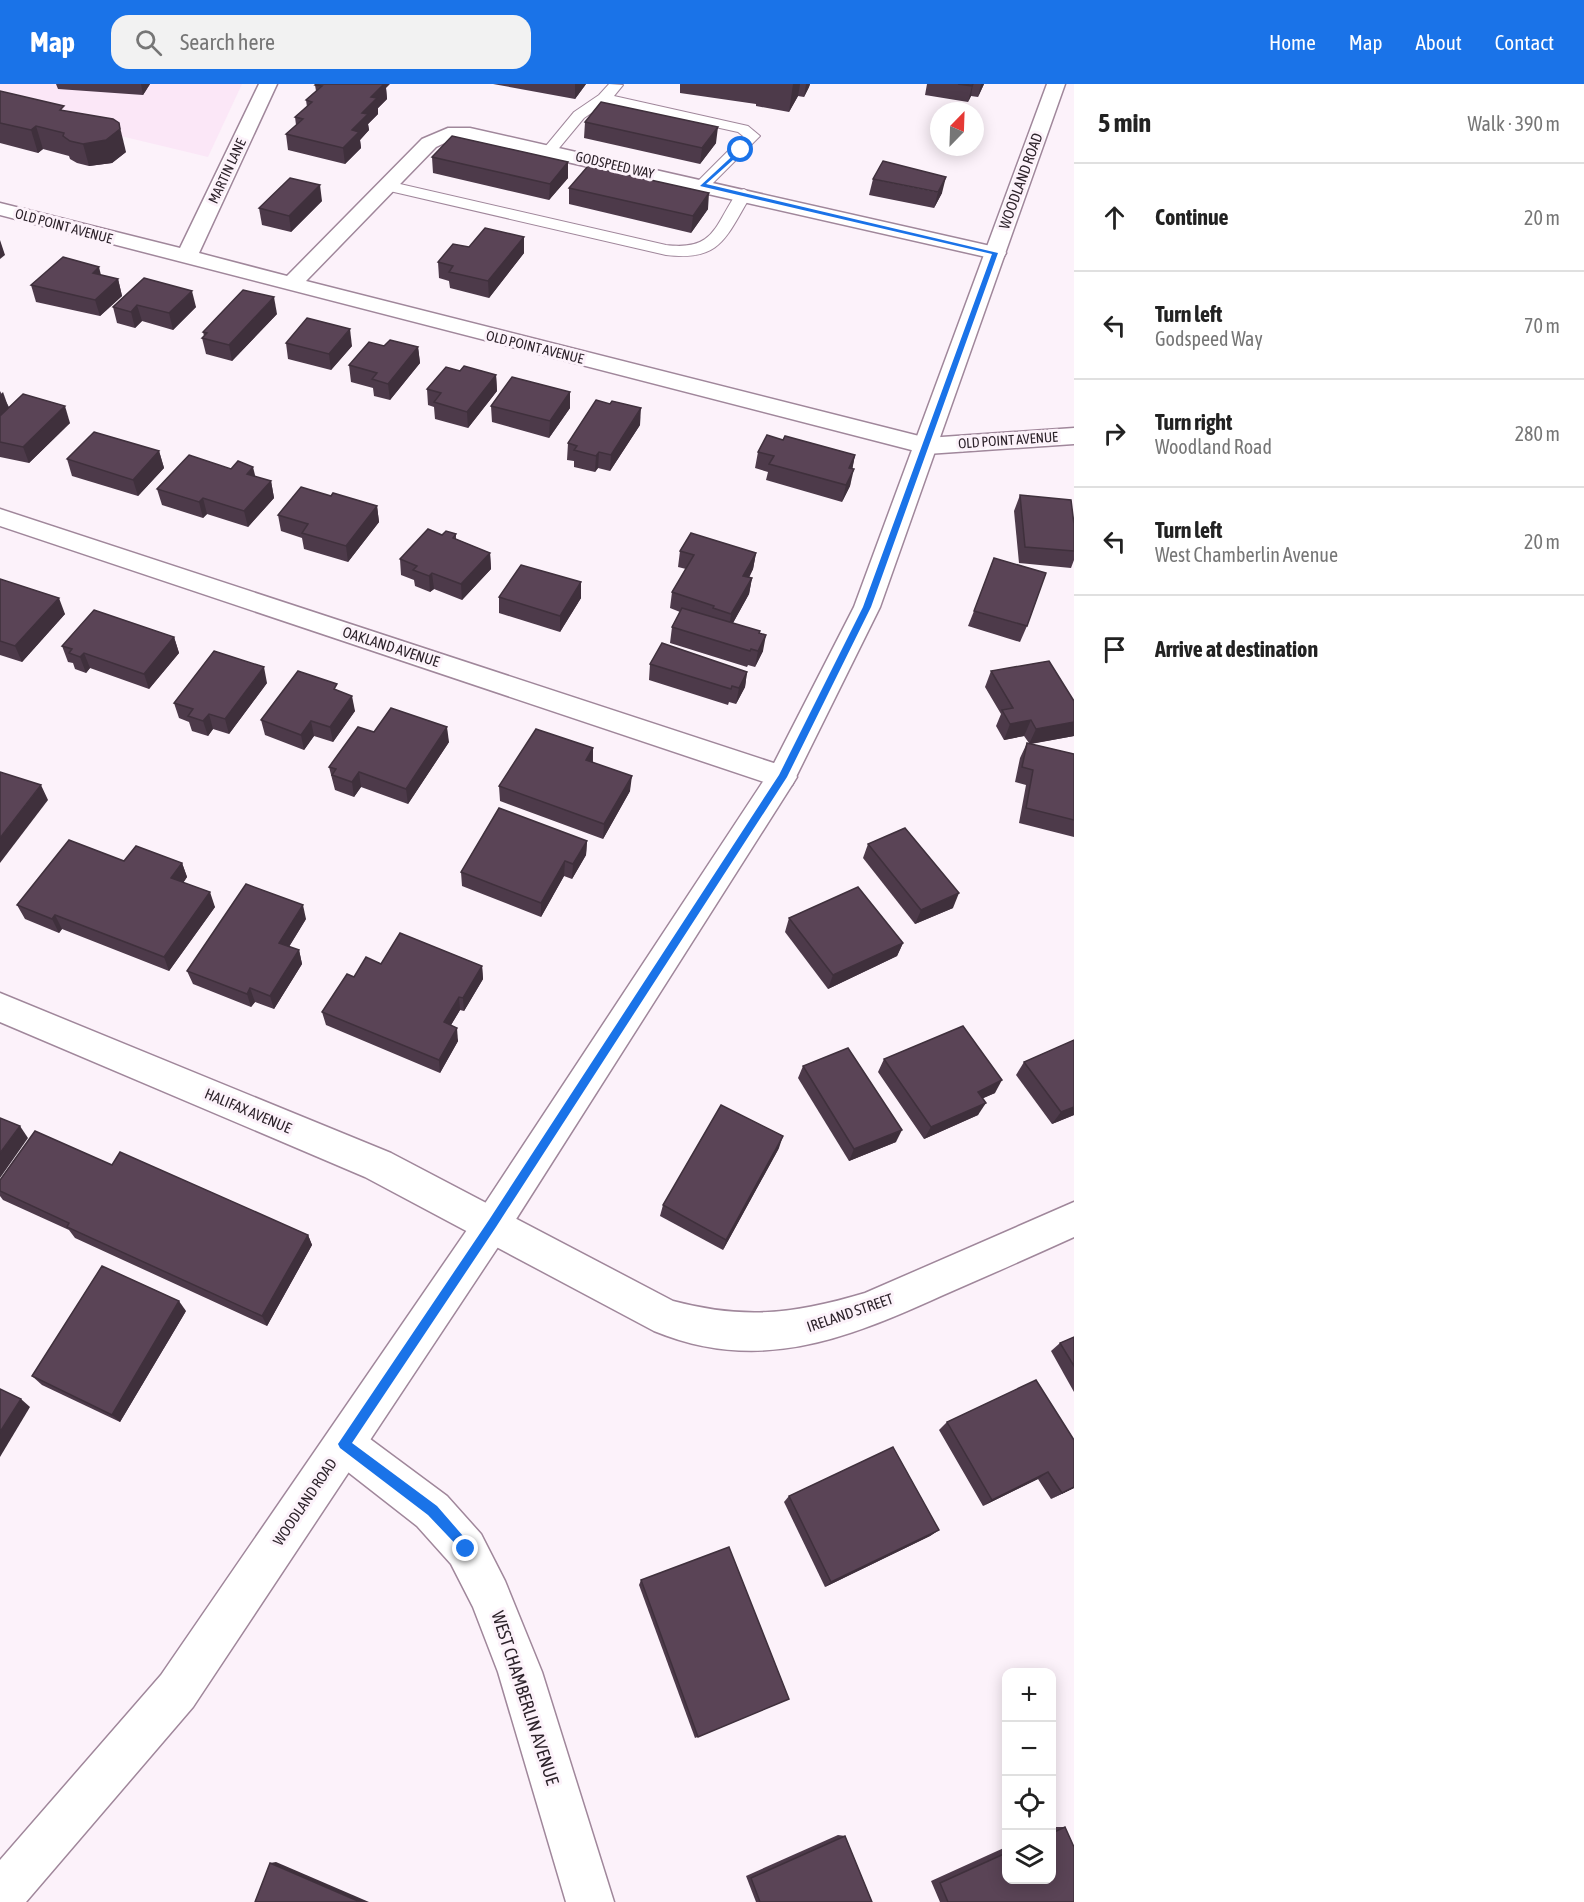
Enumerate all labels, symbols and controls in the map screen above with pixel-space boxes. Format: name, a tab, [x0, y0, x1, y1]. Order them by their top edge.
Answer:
search box	[111, 15, 531, 69]
text: Map	[30, 26, 75, 58]
icon: search	[132, 26, 165, 59]
text: Search here	[180, 29, 275, 55]
text: Home	[1269, 30, 1316, 54]
text: Map	[1349, 30, 1383, 54]
text: About	[1416, 30, 1462, 54]
text: Contact	[1495, 30, 1554, 54]
north arrow	[930, 102, 984, 156]
text: 5 min	[1098, 108, 1151, 138]
text: Walk · 390 m	[1468, 112, 1560, 135]
street label: WOODLAND ROAD	[995, 130, 1046, 231]
street label: MARTIN LANE	[205, 136, 249, 206]
route start	[727, 136, 753, 162]
street label: GODSPEED WAY	[574, 148, 657, 182]
icon: ahead	[1098, 201, 1131, 234]
text: Continue	[1155, 204, 1229, 230]
street label: OLD POINT AVENUE	[14, 205, 114, 247]
text: 20 m	[1524, 206, 1560, 229]
text: Turn left	[1155, 301, 1222, 327]
icon: left	[1098, 309, 1131, 342]
text: 70 m	[1524, 314, 1560, 337]
street label: OLD POINT AVENUE	[484, 327, 586, 367]
text: Godspeed Way	[1155, 327, 1263, 350]
text: Turn right	[1155, 409, 1232, 435]
icon: right	[1098, 417, 1131, 450]
text: 280 m	[1515, 422, 1560, 445]
street label: OLD POINT AVENUE	[957, 429, 1059, 451]
text: Woodland Road	[1155, 435, 1272, 458]
text: Turn left	[1155, 517, 1222, 543]
icon: left	[1098, 525, 1131, 558]
text: 20 m	[1524, 530, 1560, 553]
text: West Chamberlin Avenue	[1155, 543, 1338, 566]
street label: OAKLAND AVENUE	[341, 623, 442, 670]
icon: arrive	[1098, 633, 1131, 666]
text: Arrive at destination	[1155, 636, 1318, 662]
street label: HALIFAX AVENUE	[202, 1085, 295, 1137]
street label: IRELAND STREET	[805, 1290, 896, 1335]
street label: WOODLAND ROAD	[269, 1455, 340, 1548]
route end	[452, 1535, 478, 1561]
street label: WEST CHAMBERLIN AVENUE	[487, 1608, 564, 1788]
map controls	[1002, 1668, 1056, 1884]
button: +	[1002, 1668, 1056, 1722]
button: −	[1002, 1722, 1056, 1776]
button: locate	[1002, 1776, 1056, 1830]
button: layers	[1002, 1830, 1056, 1884]

